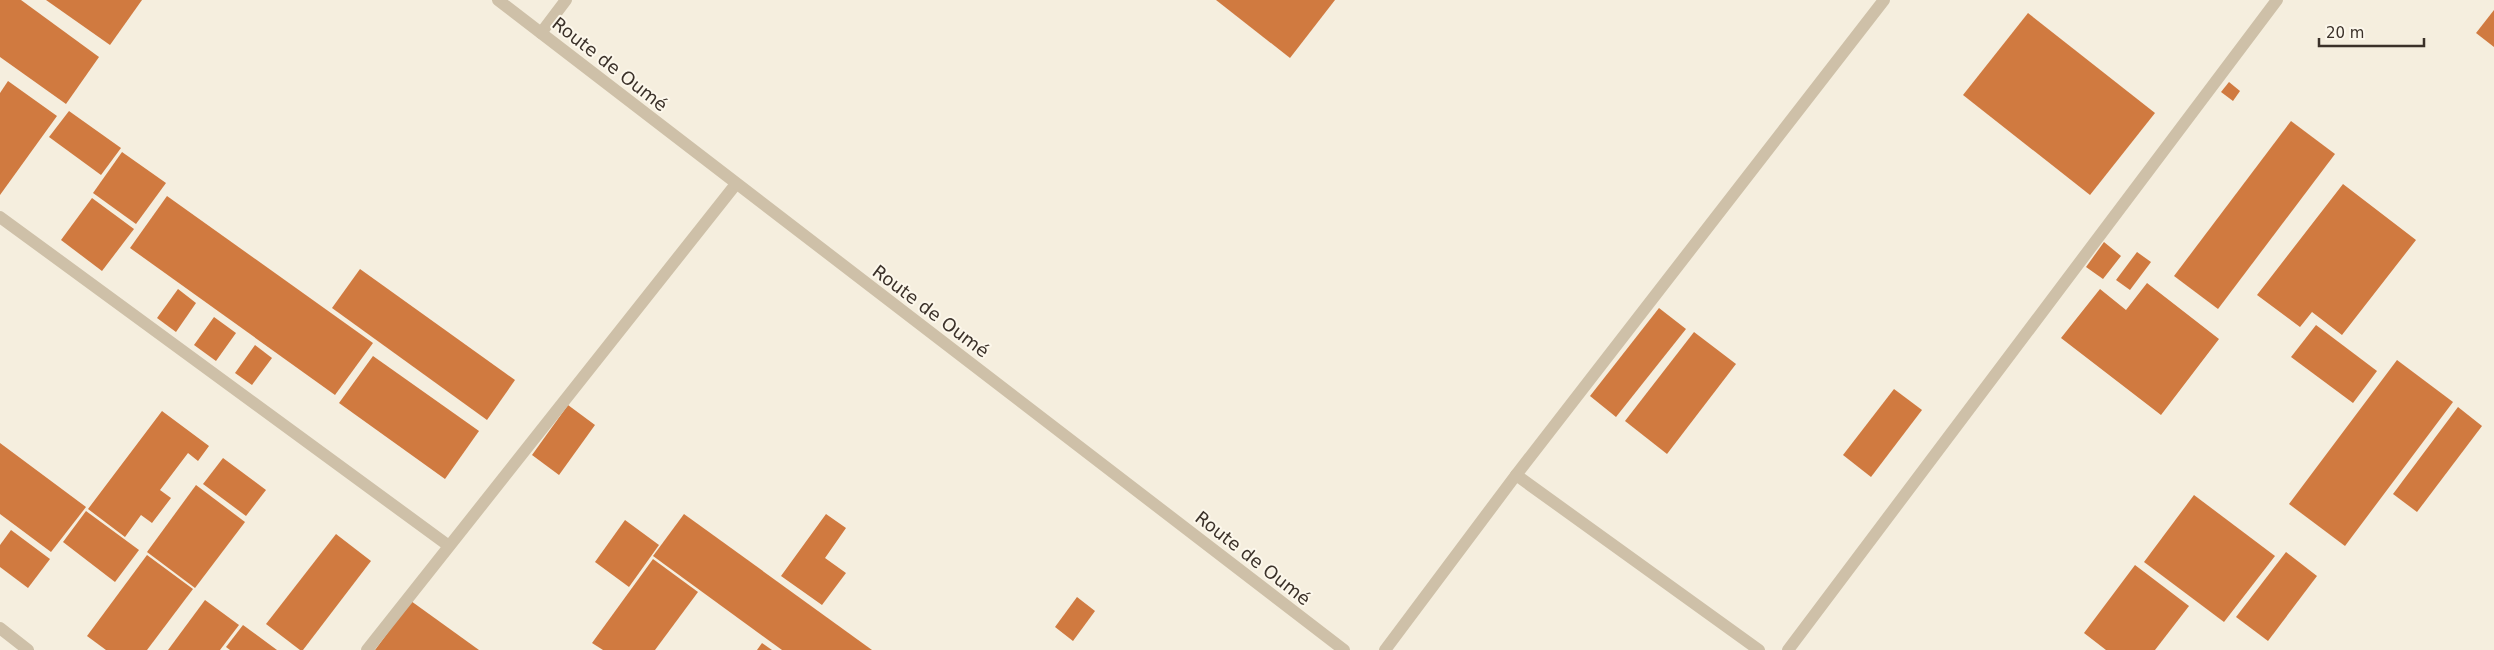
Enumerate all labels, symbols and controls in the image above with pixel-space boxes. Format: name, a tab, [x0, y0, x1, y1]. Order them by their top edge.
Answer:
street label: Route de Oumé	[548, 13, 672, 115]
scale bar	[2319, 15, 2424, 47]
text: 20 m	[2326, 24, 2364, 42]
street label: Route de Oumé	[869, 260, 993, 362]
street label: Route de Oumé	[1191, 507, 1315, 609]

